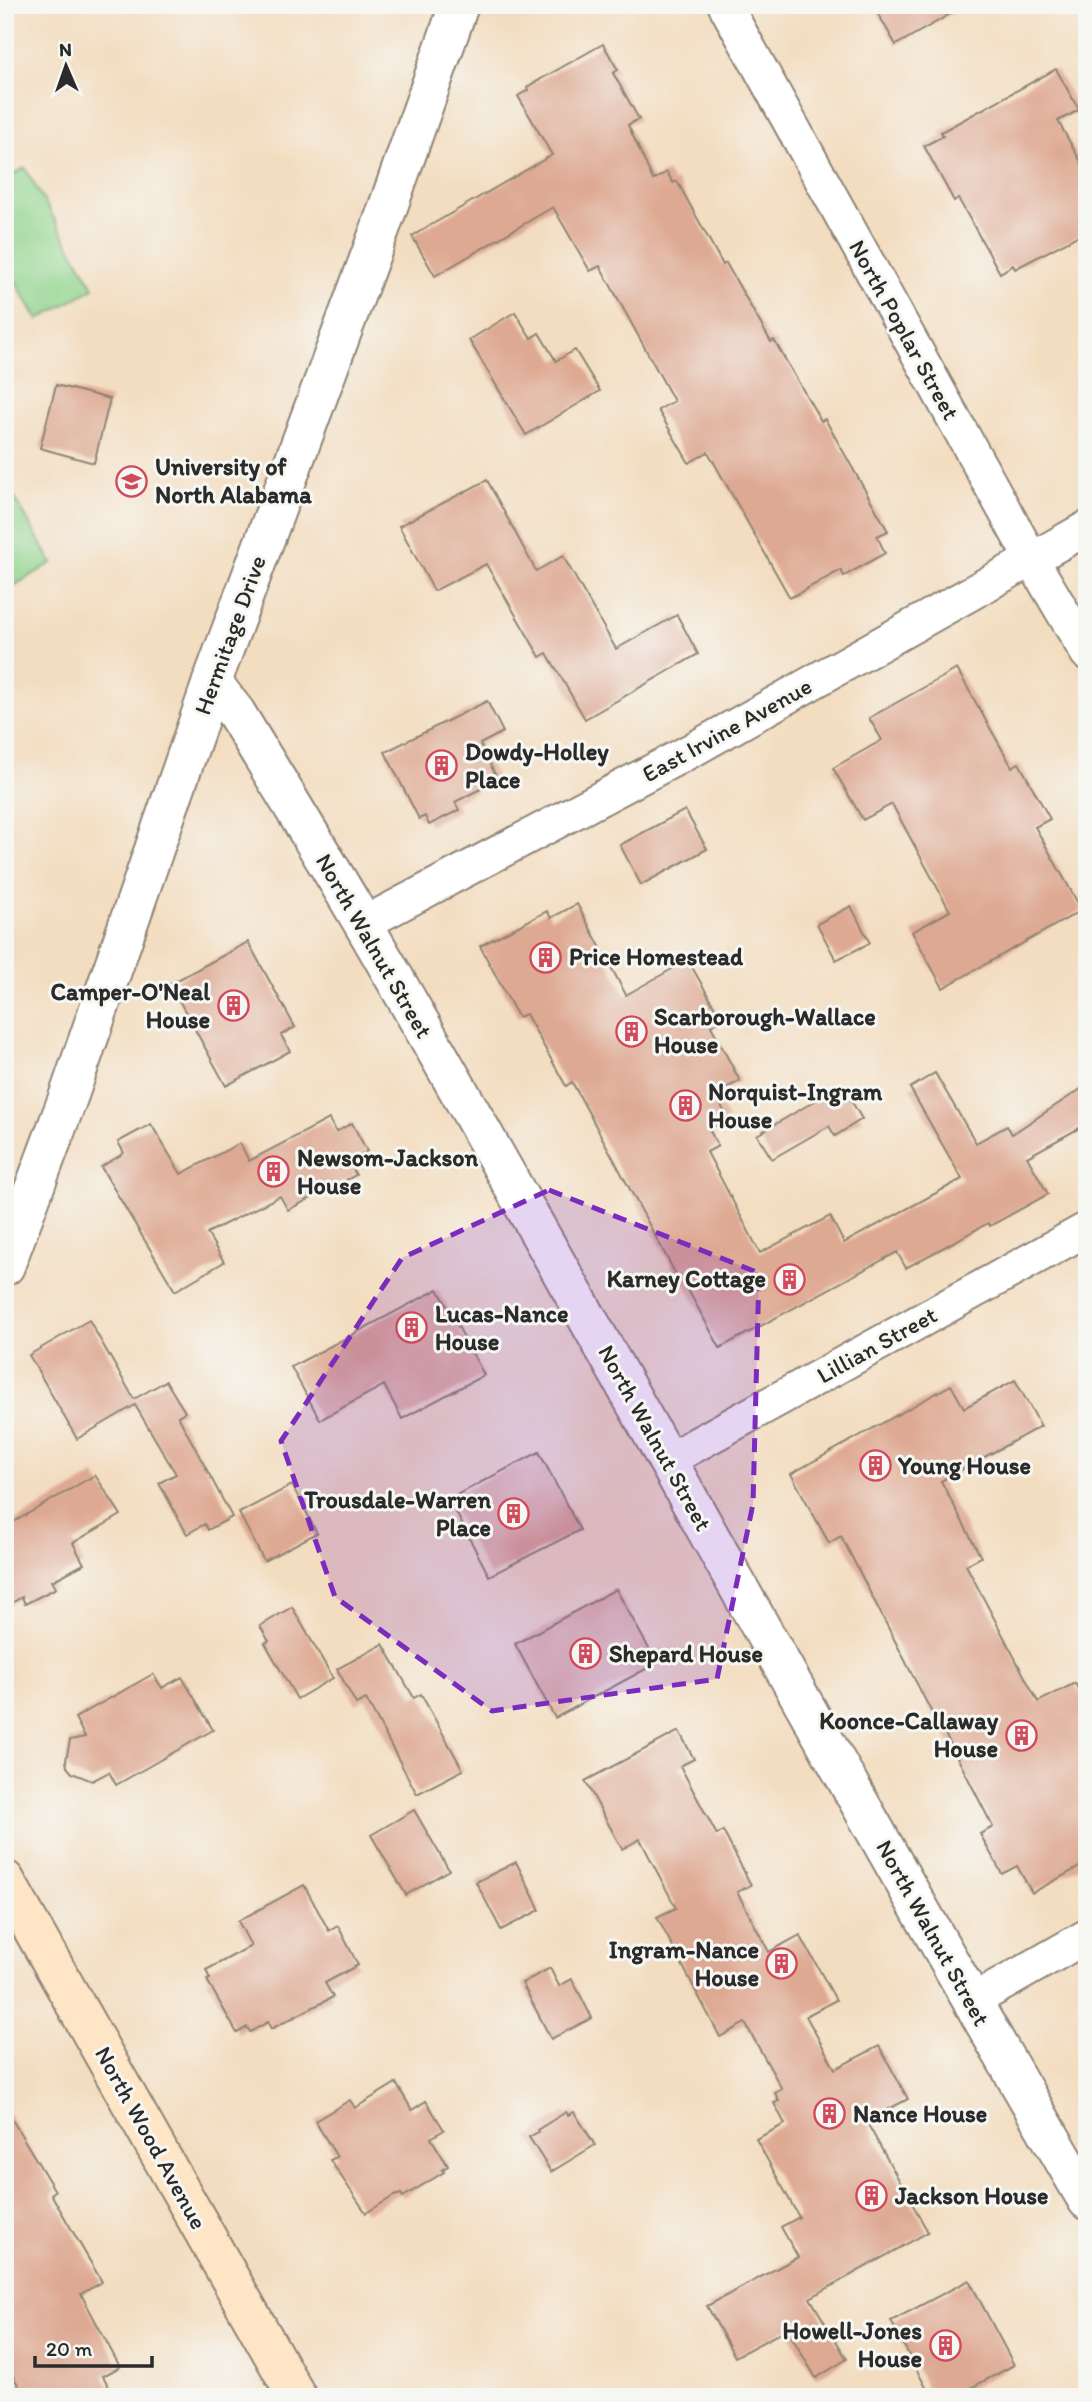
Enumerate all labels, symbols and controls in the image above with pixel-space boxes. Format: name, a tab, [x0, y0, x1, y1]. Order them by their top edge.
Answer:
north arrow	[32, 32, 102, 102]
text: N	[59, 38, 72, 61]
street label: North Poplar Street	[843, 235, 966, 425]
place label: University of North Alabama	[155, 452, 312, 509]
school or university icon: University of North Alabama	[115, 464, 149, 498]
street label: Hermitage Drive	[187, 551, 272, 718]
street label: East Irvine Avenue	[637, 671, 817, 788]
place label: Dowdy-Holley Place	[465, 737, 609, 794]
building icon: Dowdy-Holley Place	[425, 749, 459, 783]
street label: North Walnut Street	[310, 848, 439, 1043]
building icon: Price Homestead	[529, 940, 563, 974]
place label: Price Homestead	[569, 942, 744, 971]
place label: Camper-O'Neal House	[51, 977, 210, 1034]
building icon: Camper-O'Neal House	[216, 989, 250, 1023]
place label: Scarborough-Wallace House	[654, 1002, 876, 1059]
building icon: Scarborough-Wallace House	[614, 1014, 648, 1048]
place label: Norquist-Ingram House	[708, 1077, 883, 1134]
building icon: Norquist-Ingram House	[668, 1089, 702, 1123]
place label: Newsom-Jackson House	[297, 1143, 478, 1200]
building icon: Newsom-Jackson House	[257, 1155, 291, 1189]
building icon: Karney Cottage	[772, 1262, 806, 1296]
place label: Karney Cottage	[607, 1264, 766, 1294]
place label: Lucas-Nance House	[435, 1299, 569, 1356]
street label: Lillian Street	[812, 1300, 942, 1389]
building icon: Lucas-Nance House	[395, 1311, 429, 1345]
street label: North Walnut Street	[592, 1340, 719, 1536]
building icon: Young House	[858, 1449, 892, 1483]
place label: Young House	[897, 1451, 1031, 1481]
place label: Trousdale-Warren Place	[303, 1485, 491, 1542]
building icon: Trousdale-Warren Place	[497, 1497, 531, 1531]
building icon: Shepard House	[569, 1637, 603, 1671]
place label: Shepard House	[609, 1639, 763, 1669]
place label: Koonce-Callaway House	[819, 1706, 999, 1763]
building icon: Koonce-Callaway House	[1004, 1718, 1038, 1752]
street label: North Walnut Street	[870, 1835, 997, 2031]
place label: Ingram-Nance House	[609, 1935, 759, 1992]
building icon: Ingram-Nance House	[765, 1947, 799, 1981]
street label: North Wood Avenue	[89, 2041, 214, 2234]
building icon: Nance House	[813, 2097, 847, 2131]
place label: Nance House	[853, 2099, 987, 2128]
building icon: Jackson House	[855, 2179, 889, 2213]
place label: Jackson House	[894, 2181, 1048, 2210]
place label: Howell-Jones House	[783, 2316, 922, 2373]
scale bar	[35, 2325, 152, 2369]
building icon: Howell-Jones House	[928, 2328, 962, 2362]
text: 20 m	[46, 2336, 93, 2361]

